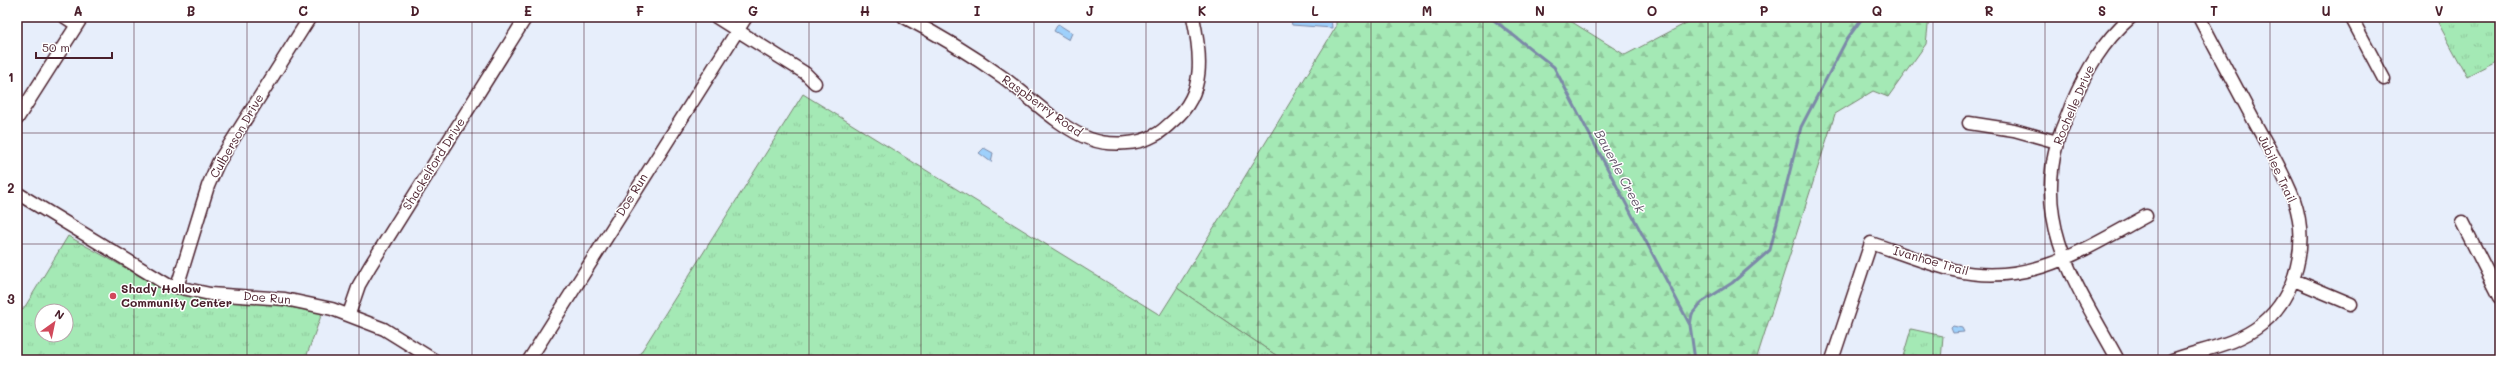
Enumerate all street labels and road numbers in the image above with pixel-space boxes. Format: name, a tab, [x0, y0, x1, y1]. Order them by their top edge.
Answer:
street label: Rochelle Drive	[2049, 62, 2097, 147]
street label: Raspberry Road	[999, 71, 1086, 140]
street label: Culberson Drive	[206, 91, 267, 180]
street label: Shackelford Drive	[398, 114, 468, 213]
street label: Jubilee Trail	[2255, 132, 2301, 205]
street label: Doe Run	[612, 170, 651, 219]
street label: Ivanhoe Trail	[1892, 242, 1971, 278]
street label: Doe Run	[243, 287, 291, 307]

